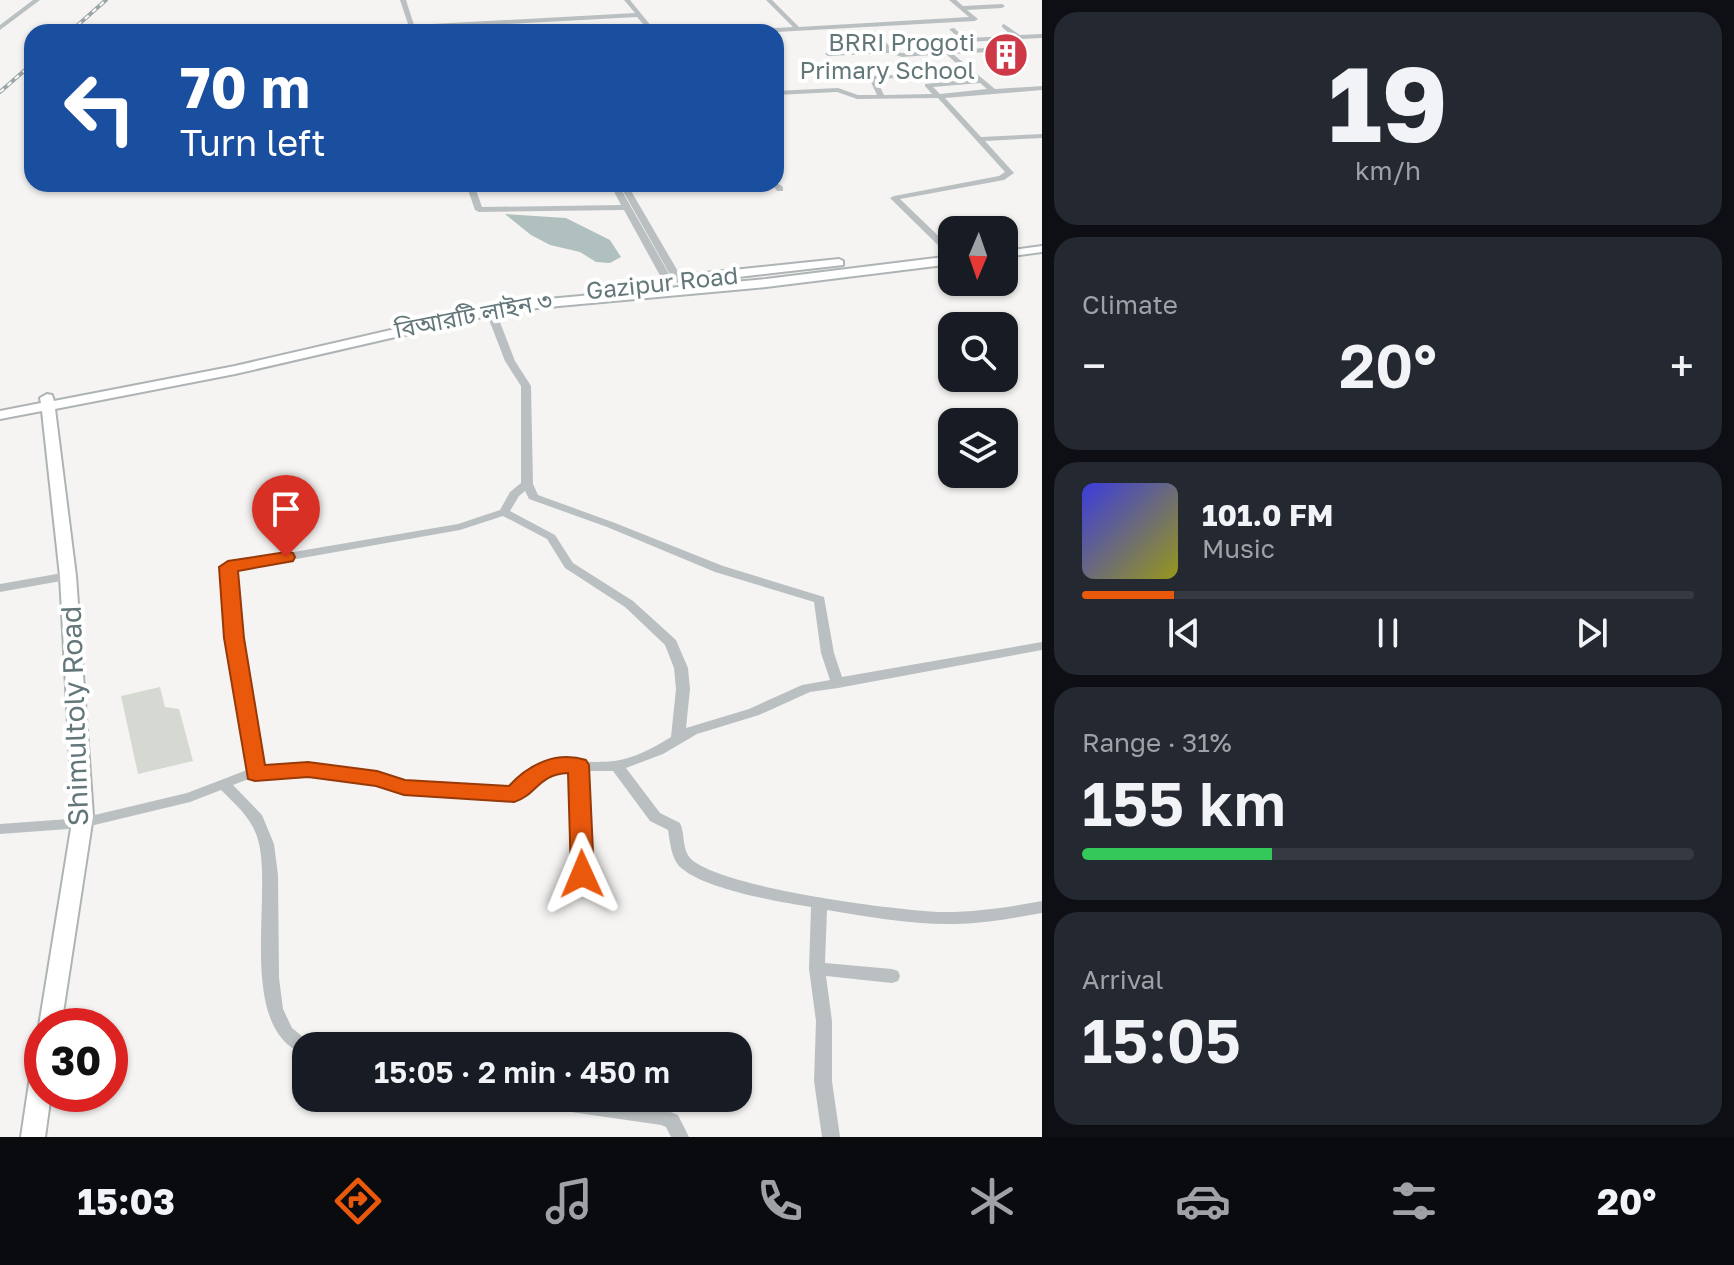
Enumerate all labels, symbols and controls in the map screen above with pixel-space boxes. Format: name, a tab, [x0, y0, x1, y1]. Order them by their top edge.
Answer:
place label: BRRI Progoti Primary School	[799, 27, 975, 84]
building icon: BRRI Progoti Primary School	[982, 31, 1030, 79]
text: 19	[1328, 40, 1448, 165]
text: 70 m	[180, 53, 310, 120]
icon: left	[48, 56, 152, 160]
text: Turn left	[180, 121, 326, 164]
text: km/h	[1355, 155, 1421, 186]
north arrow	[938, 216, 1018, 296]
map controls	[938, 216, 1018, 488]
street label: Gazipur Road	[585, 260, 739, 304]
street label: বিআরটি লাইন ৩	[391, 285, 554, 344]
text: Climate	[1082, 289, 1178, 320]
button: search	[938, 312, 1018, 392]
text: 20°	[1339, 329, 1437, 401]
text: −	[1082, 339, 1106, 392]
text: +	[1670, 339, 1694, 392]
button: layers	[938, 408, 1018, 488]
pin	[252, 475, 320, 557]
icon: arrive	[264, 487, 308, 531]
text: 101.0 FM	[1202, 497, 1334, 533]
text: Music	[1202, 533, 1275, 564]
street label: Shimultoly Road	[54, 605, 94, 827]
icon: previous	[1162, 611, 1206, 655]
icon: pause	[1366, 611, 1410, 655]
icon: next	[1570, 611, 1614, 655]
text: Range · 31%	[1082, 727, 1232, 758]
text: 155 km	[1082, 767, 1286, 839]
position arrow	[540, 832, 624, 916]
text: Arrival	[1082, 964, 1163, 995]
text: 15:05	[1082, 1004, 1241, 1076]
speed limit sign: 30	[24, 1008, 128, 1112]
text: 15:05 · 2 min · 450 m	[374, 1054, 670, 1090]
icon: directions	[330, 1173, 386, 1229]
icon: music	[541, 1173, 597, 1229]
icon: phone	[752, 1173, 808, 1229]
icon: climate	[964, 1173, 1020, 1229]
icon: car	[1175, 1173, 1231, 1229]
icon: filters	[1386, 1173, 1442, 1229]
text: 15:03	[78, 1180, 175, 1223]
text: 20°	[1597, 1180, 1656, 1223]

